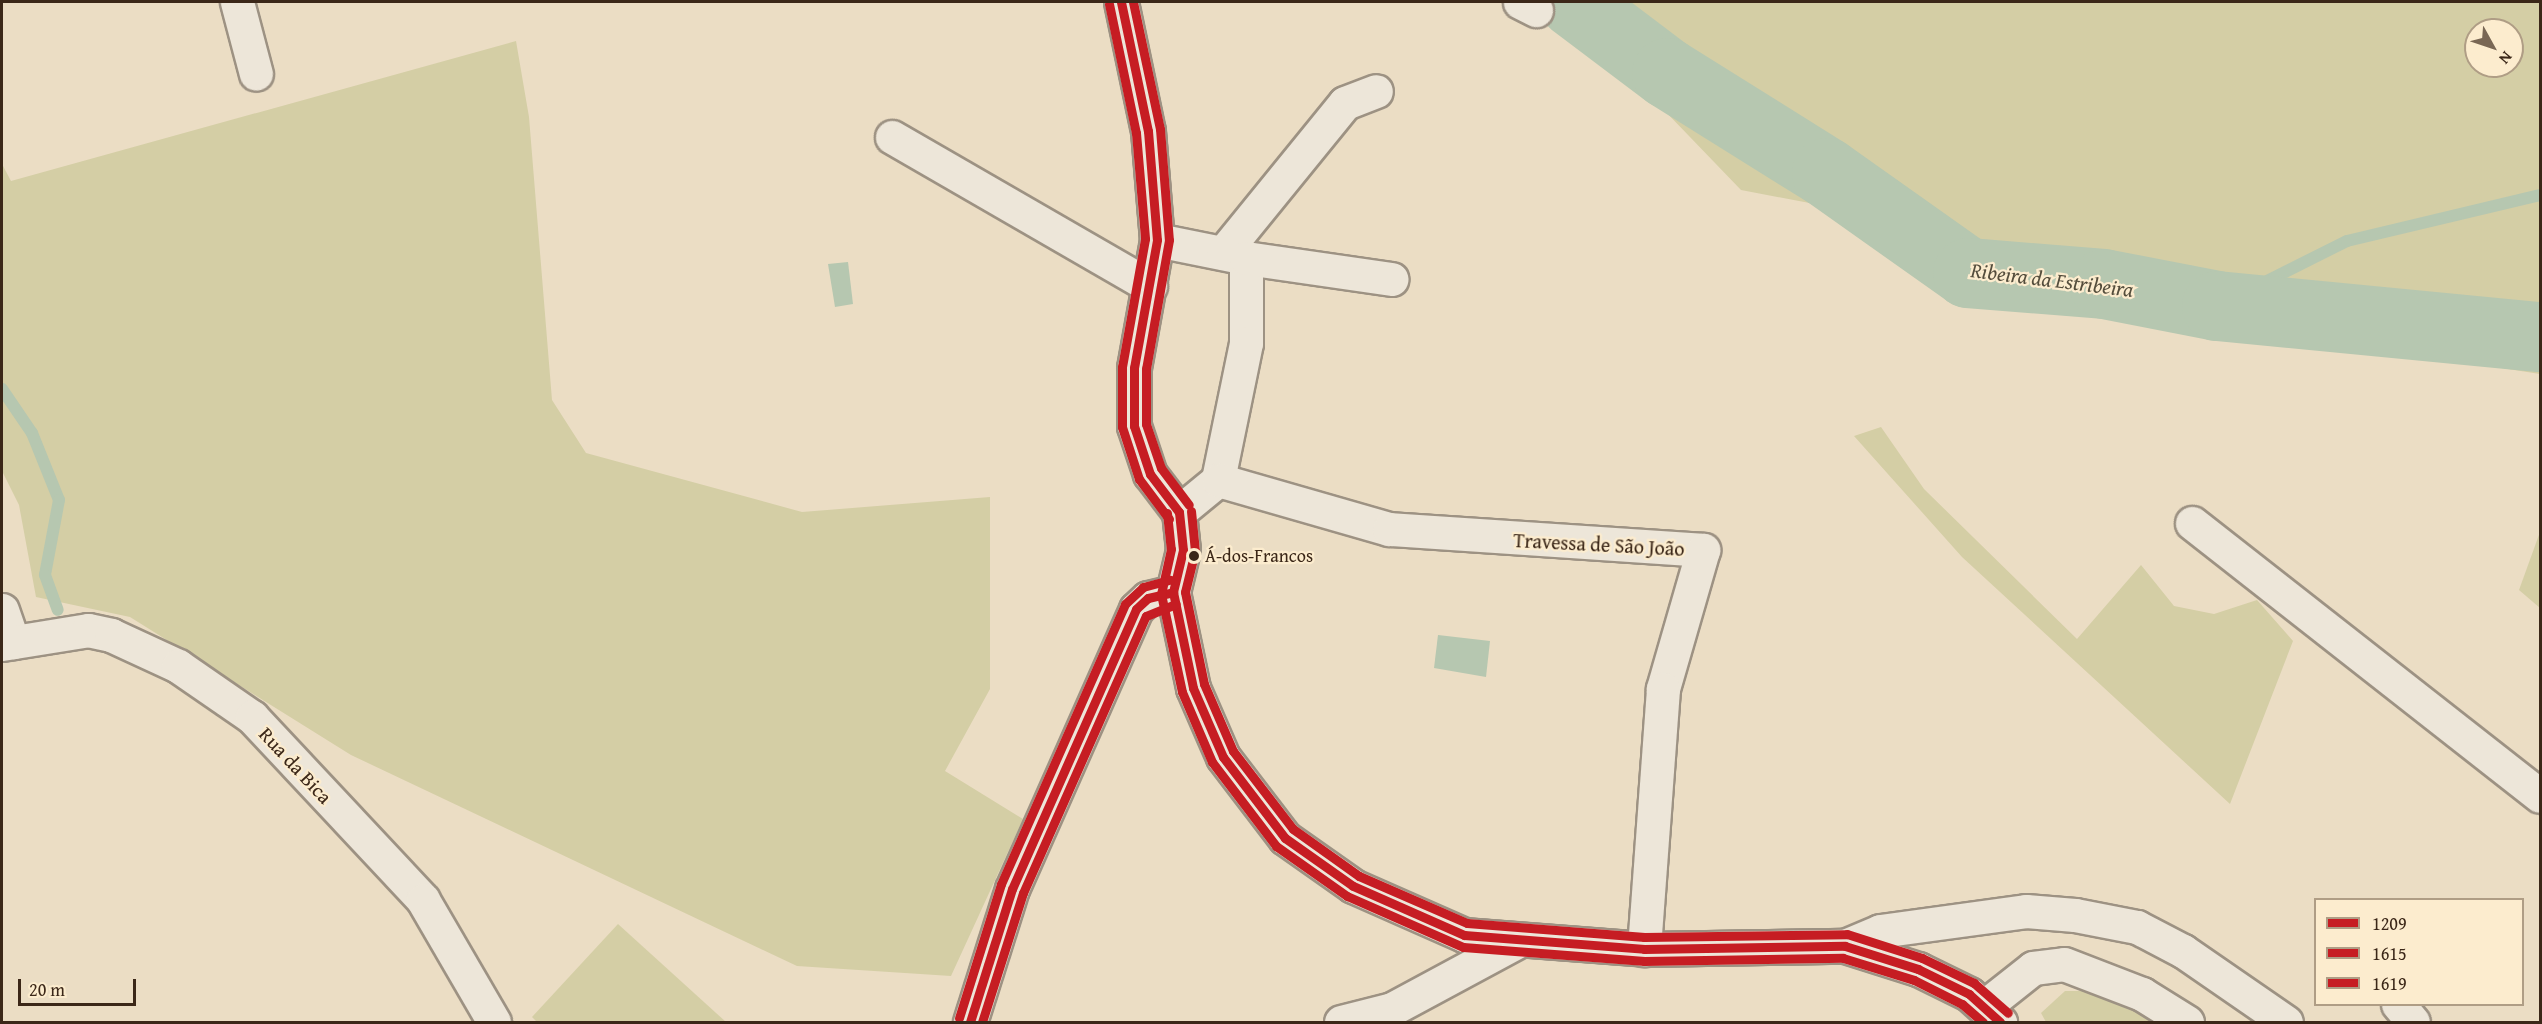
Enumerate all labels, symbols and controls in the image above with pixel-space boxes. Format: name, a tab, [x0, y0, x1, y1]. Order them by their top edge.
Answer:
north arrow	[2464, 18, 2524, 78]
text: N	[2494, 46, 2519, 70]
water label: Ribeira da Estribeira	[1969, 258, 2135, 302]
street label: Travessa de São João	[1513, 528, 1685, 560]
place label: Á-dos-Francos	[1205, 545, 1313, 567]
marker: Á-dos-Francos	[1188, 550, 1200, 562]
street label: Rua da Bica	[254, 722, 338, 808]
legend	[2314, 898, 2524, 1006]
text: 1209	[2372, 910, 2407, 937]
text: 1615	[2372, 940, 2407, 967]
scale bar	[21, 967, 140, 1005]
text: 1619	[2372, 970, 2407, 997]
text: 20 m	[29, 976, 65, 1003]

